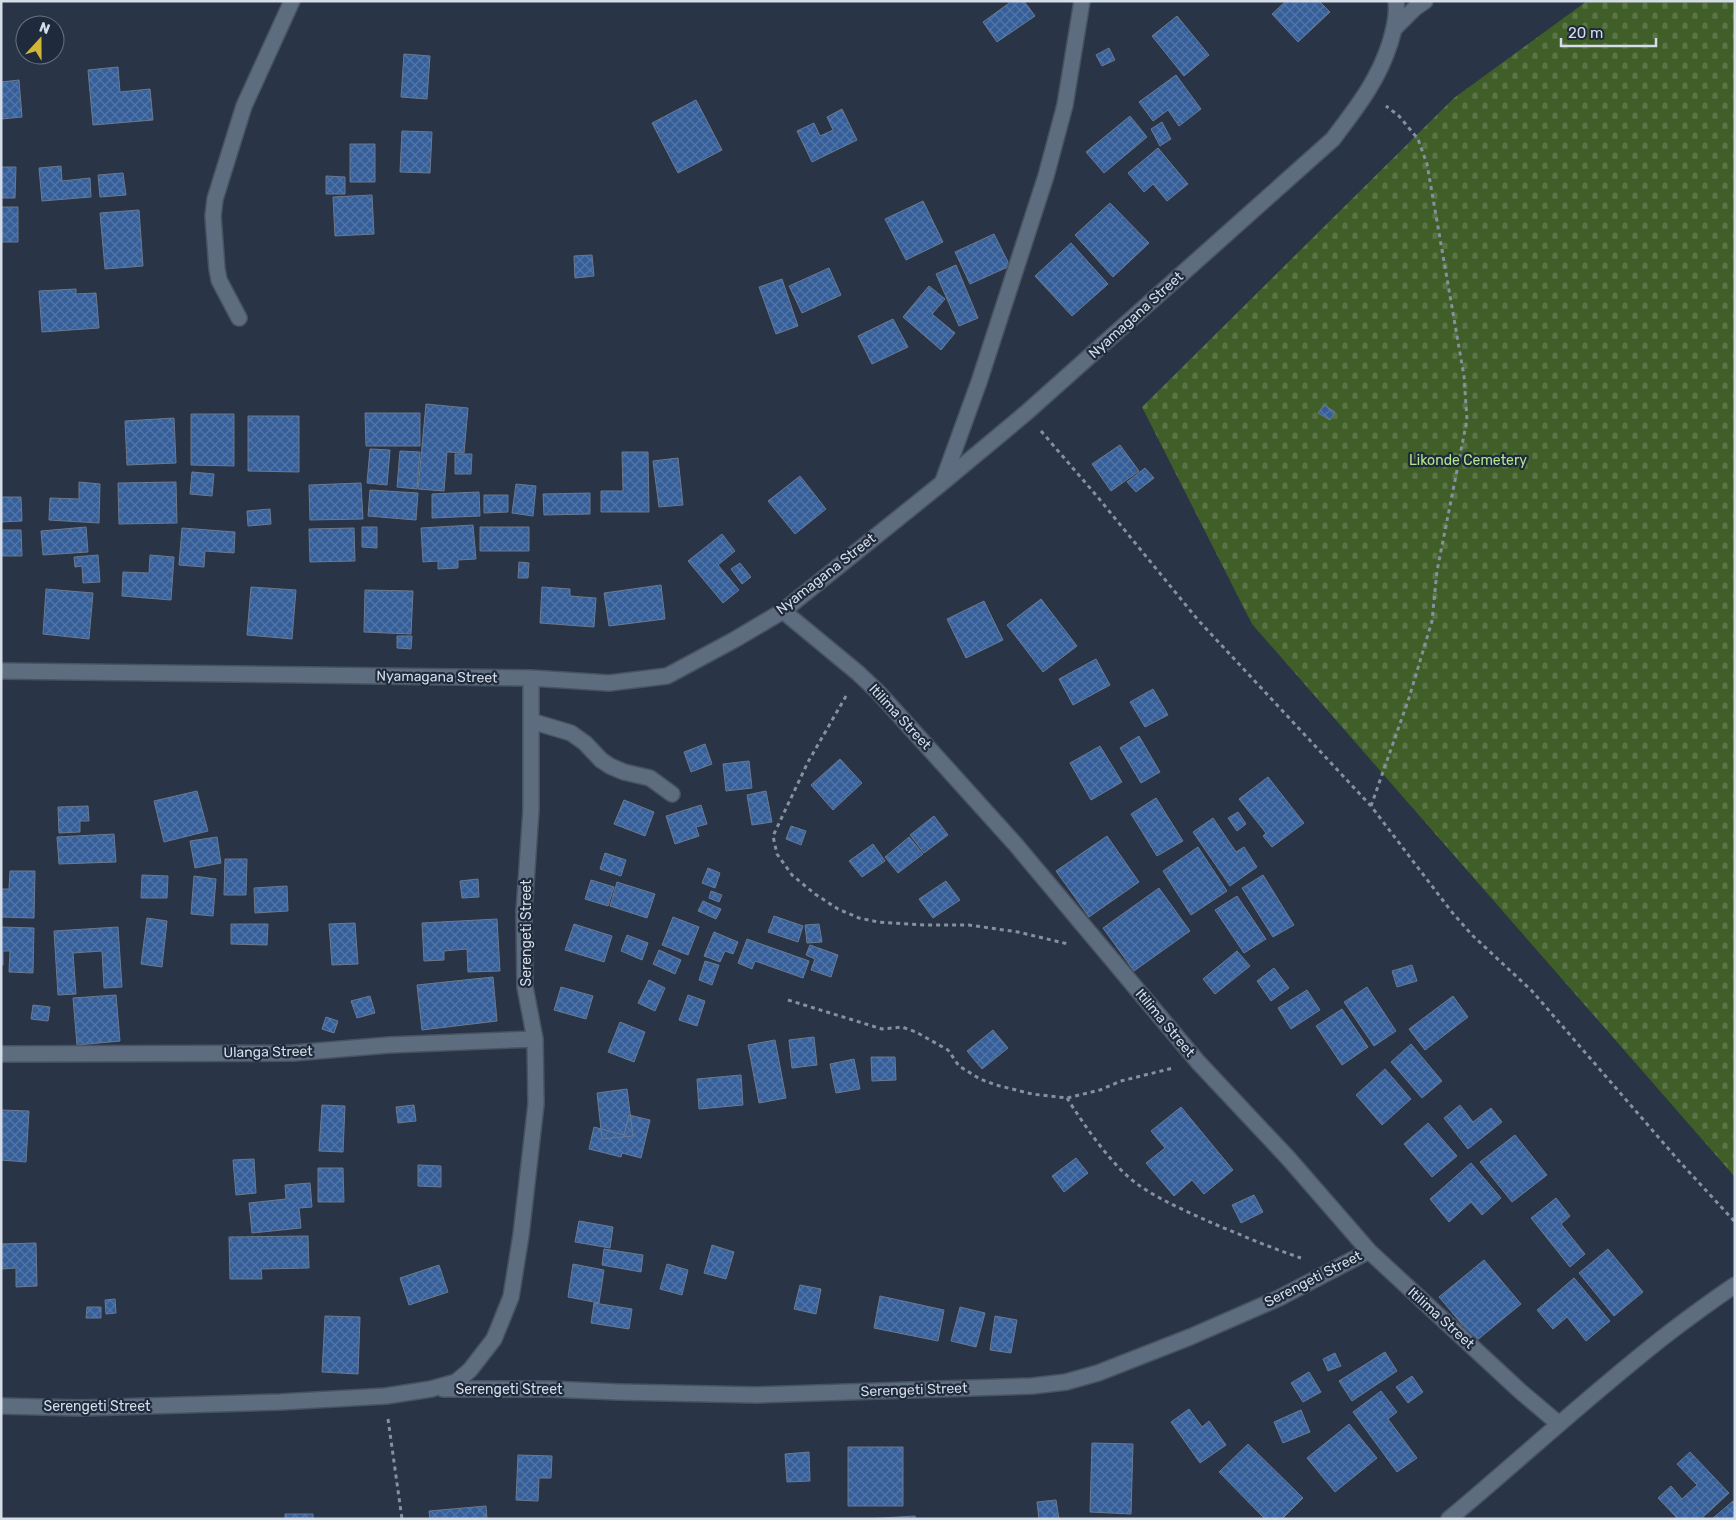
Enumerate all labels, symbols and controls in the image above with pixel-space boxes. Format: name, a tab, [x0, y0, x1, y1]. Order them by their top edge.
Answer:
north arrow	[15, 15, 65, 65]
scale bar	[1561, 15, 1656, 47]
text: N	[37, 19, 52, 38]
text: 20 m	[1568, 24, 1603, 42]
street label: Nyamagana Street	[1085, 268, 1187, 362]
park label: Likonde Cemetery	[1409, 452, 1527, 469]
street label: Nyamagana Street	[773, 530, 879, 618]
street label: Nyamagana Street	[376, 667, 498, 687]
street label: Itilima Street	[865, 681, 935, 754]
street label: Serengeti Street	[518, 879, 535, 986]
street label: Itilima Street	[1132, 986, 1199, 1061]
street label: Ulanga Street	[223, 1043, 313, 1061]
street label: Serengeti Street	[1261, 1247, 1365, 1311]
street label: Itilima Street	[1404, 1284, 1478, 1353]
street label: Serengeti Street	[860, 1380, 968, 1400]
street label: Serengeti Street	[456, 1381, 563, 1398]
street label: Serengeti Street	[44, 1398, 151, 1415]

